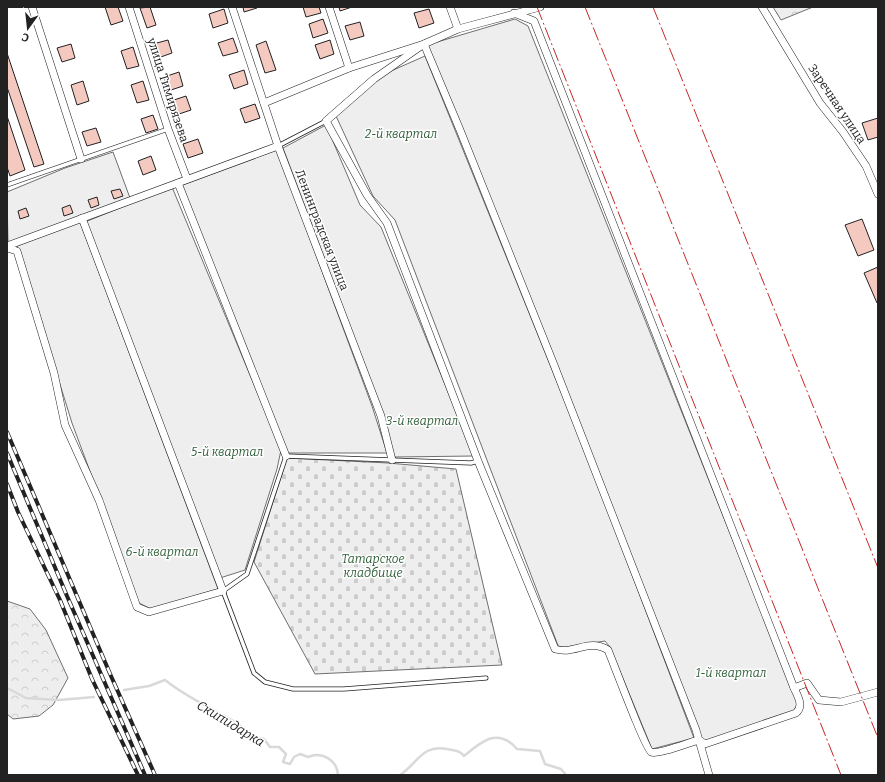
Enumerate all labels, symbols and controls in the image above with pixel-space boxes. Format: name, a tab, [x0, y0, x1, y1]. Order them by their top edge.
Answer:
north arrow	[8, 8, 48, 48]
text: С	[20, 30, 31, 44]
street label: улица Тимирязева	[144, 35, 192, 144]
street label: Заречная улица	[805, 62, 869, 147]
park label: 2-й квартал	[365, 127, 437, 141]
street label: Ленинградская улица	[292, 167, 352, 293]
park label: 3-й квартал	[386, 414, 458, 428]
park label: 5-й квартал	[191, 445, 263, 459]
park label: 6-й квартал	[126, 545, 198, 559]
park label: Татарское кладбище	[341, 552, 405, 580]
park label: 1-й квартал	[696, 666, 766, 680]
water label: Скипидарка	[194, 697, 267, 749]

